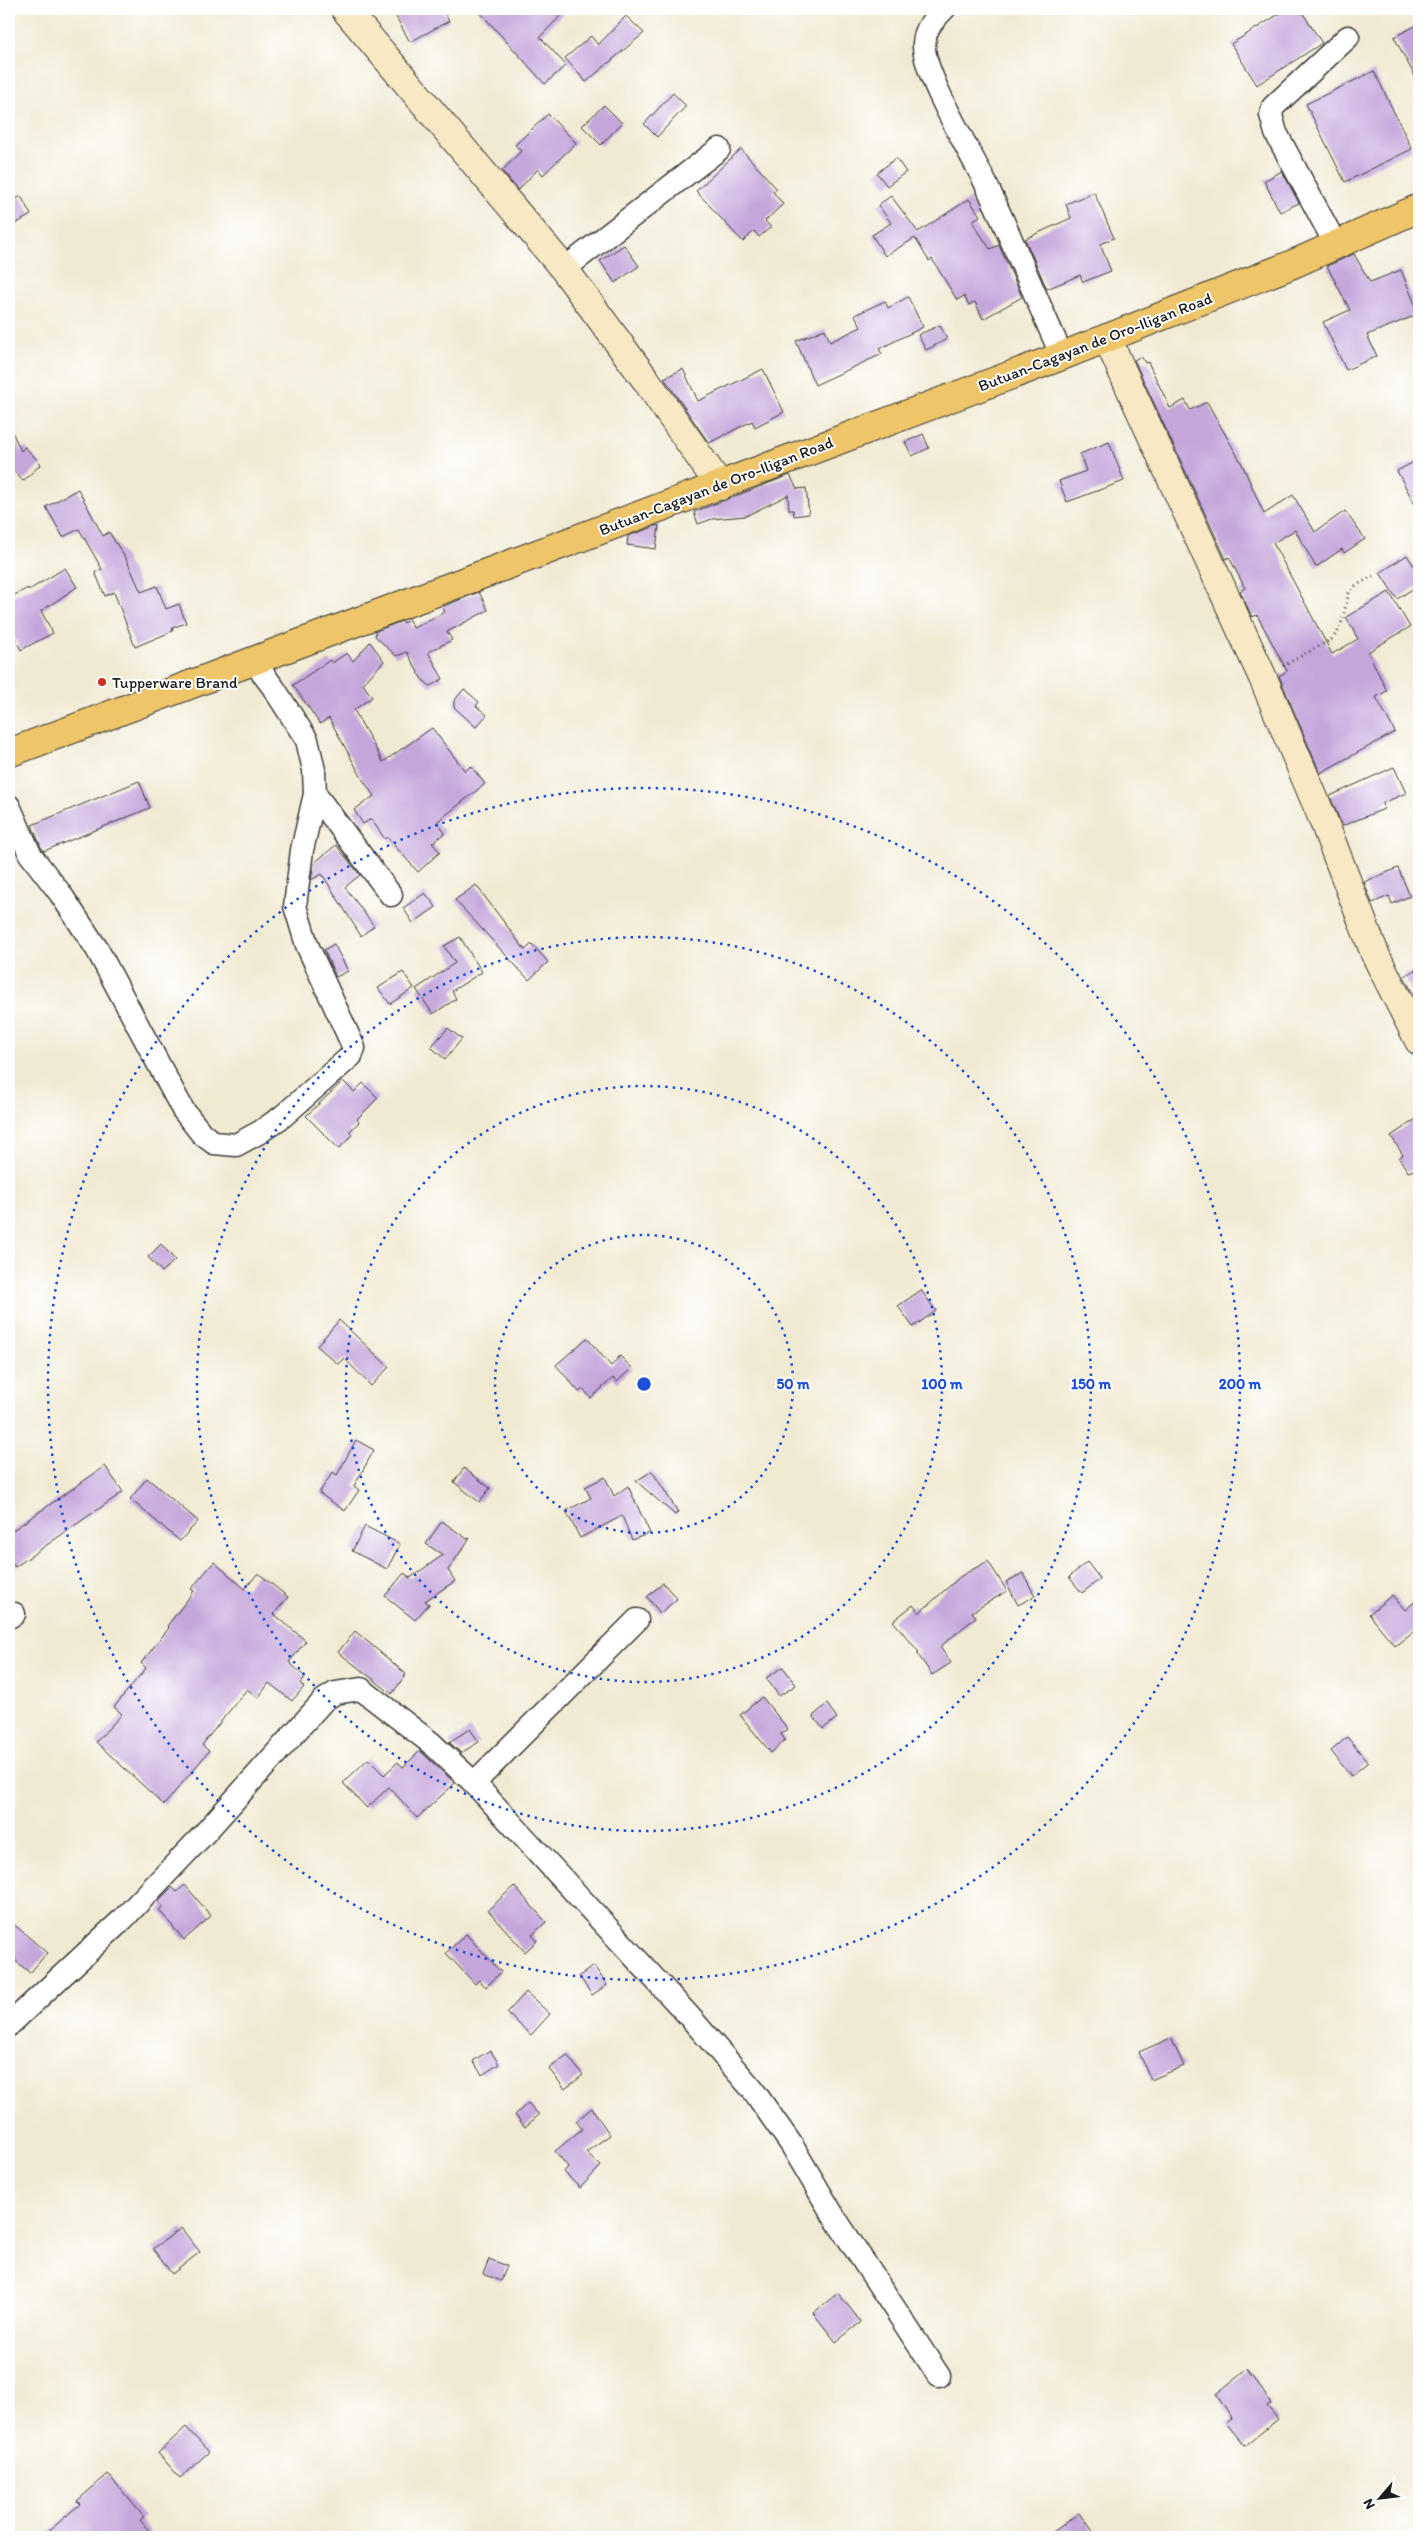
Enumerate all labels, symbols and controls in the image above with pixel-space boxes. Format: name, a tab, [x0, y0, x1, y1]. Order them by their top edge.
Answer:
street label: Butuan-Cagayan de Oro-Iligan Road	[975, 288, 1215, 395]
street label: Butuan-Cagayan de Oro-Iligan Road	[596, 432, 836, 539]
place label: Tupperware Brand	[112, 673, 238, 692]
marker: Tupperware Brand	[96, 676, 108, 688]
centre of rings	[635, 1375, 653, 1393]
text: 50 m	[776, 1375, 810, 1393]
text: 100 m	[921, 1375, 963, 1393]
text: 150 m	[1071, 1375, 1111, 1393]
text: 200 m	[1219, 1375, 1262, 1393]
north arrow	[1356, 2474, 1406, 2524]
text: N	[1359, 2496, 1379, 2512]

